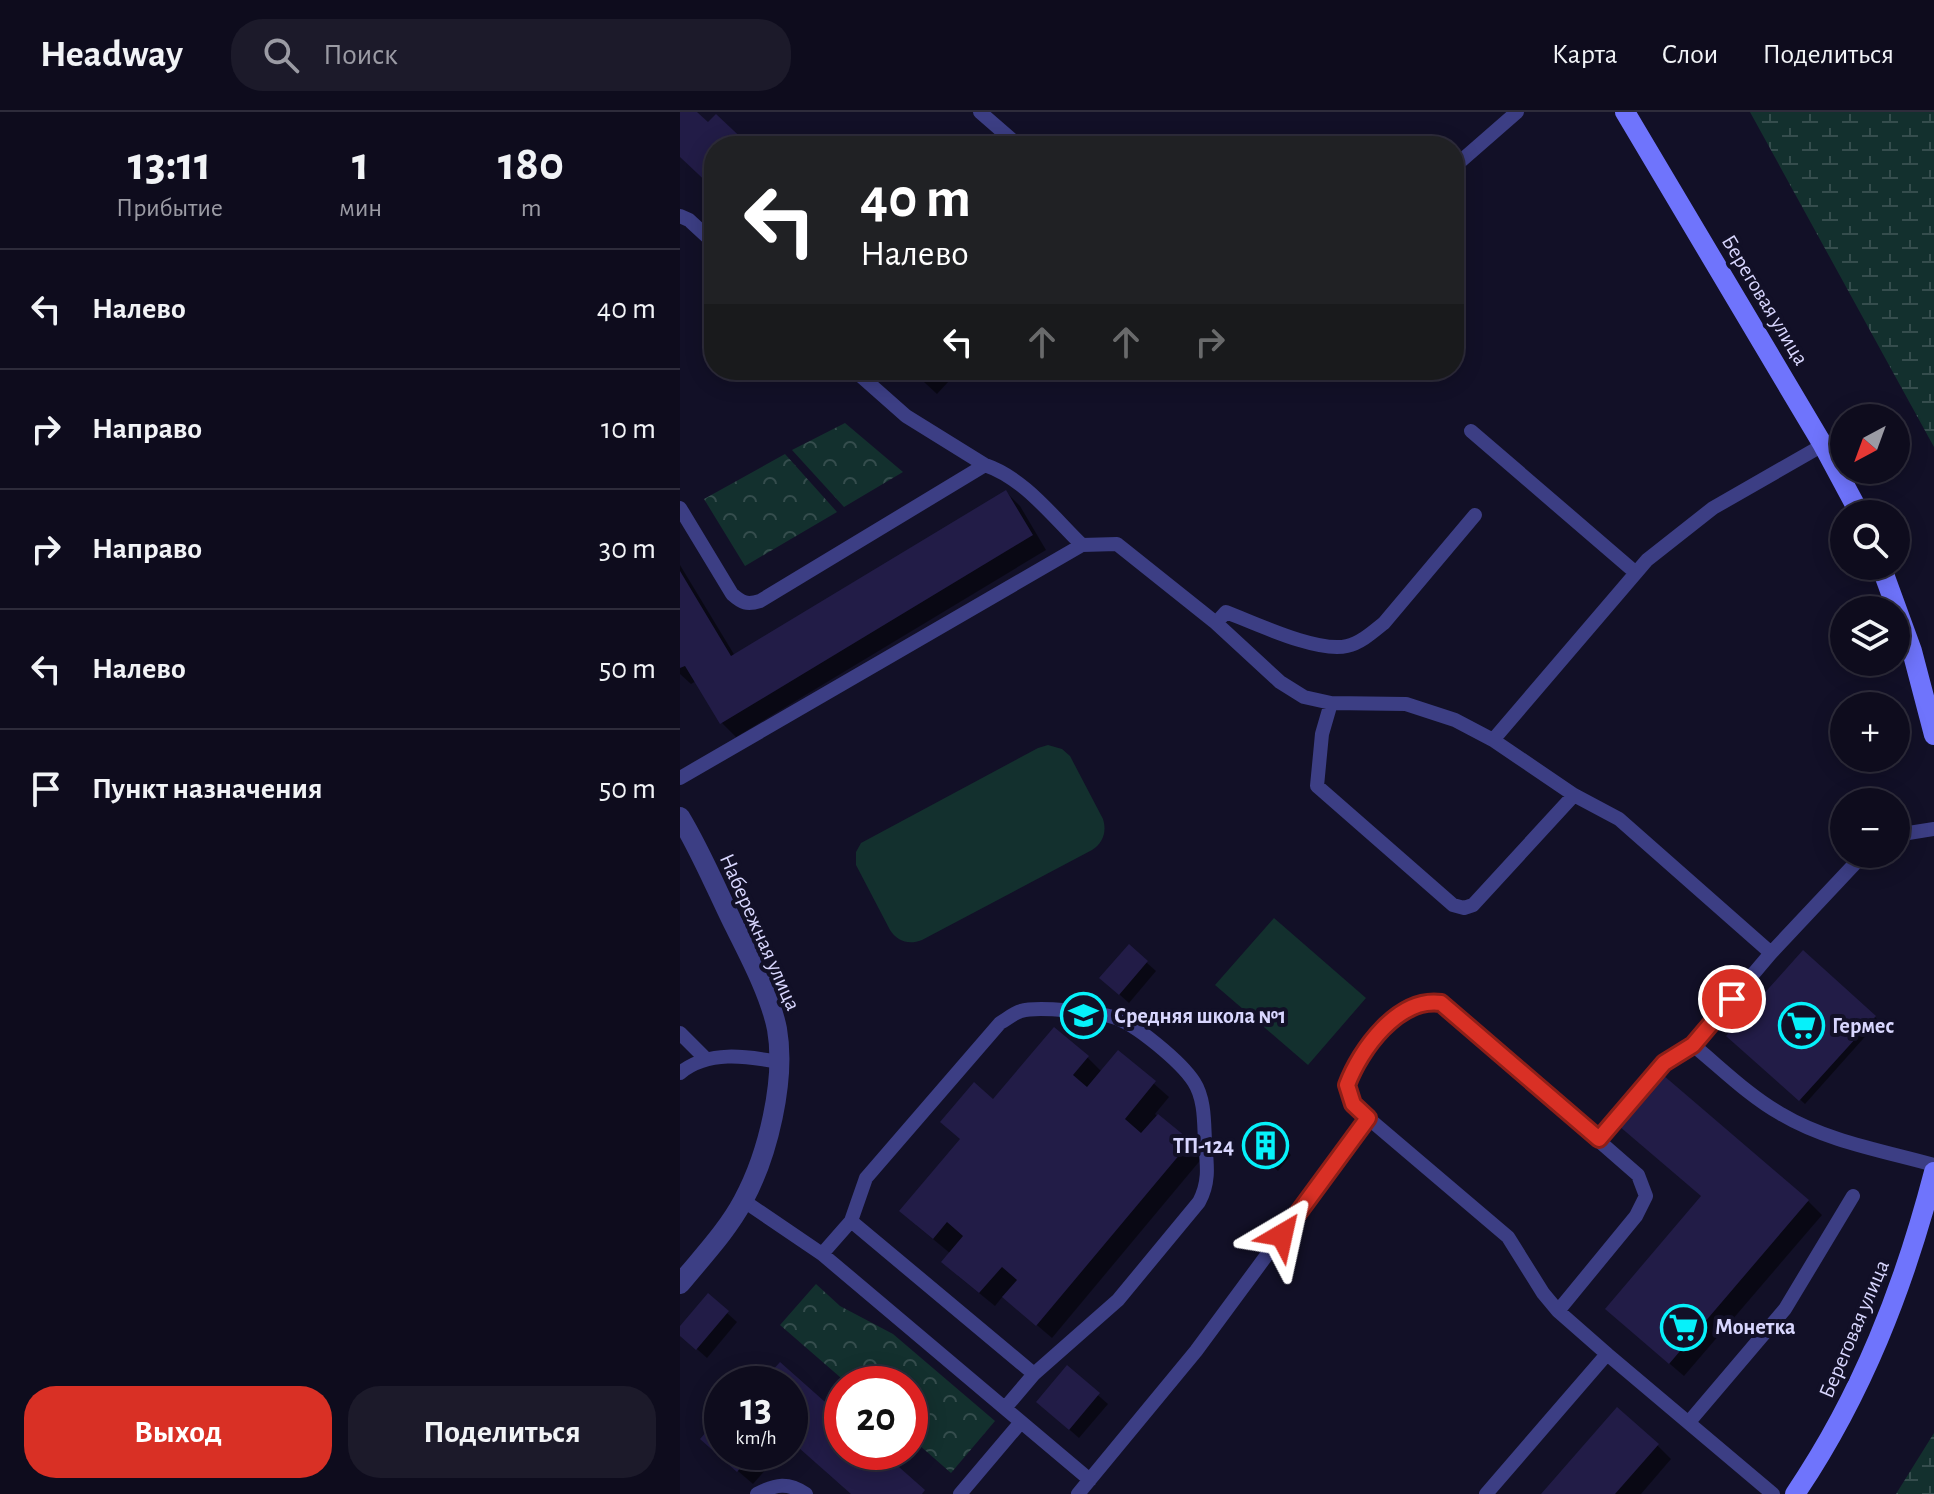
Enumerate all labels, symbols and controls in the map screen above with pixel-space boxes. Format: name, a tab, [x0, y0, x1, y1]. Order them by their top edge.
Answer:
search box	[231, 19, 791, 91]
icon: search	[259, 33, 303, 77]
text: Headway	[40, 36, 183, 74]
text: Поиск	[323, 40, 398, 70]
text: Карта	[1552, 41, 1618, 69]
text: Слои	[1662, 41, 1718, 69]
text: Поделиться	[1762, 41, 1894, 69]
text: 13:11	[128, 141, 211, 189]
text: 1	[352, 141, 369, 189]
text: 180	[498, 141, 564, 189]
icon: left	[728, 168, 832, 272]
text: 40 m	[860, 171, 971, 227]
text: Прибытие	[116, 195, 223, 221]
text: мин	[339, 195, 382, 221]
text: m	[521, 195, 541, 221]
street label: Береговая улица	[1717, 231, 1813, 369]
text: Налево	[860, 236, 969, 272]
icon: left	[24, 287, 68, 331]
text: Налево	[92, 294, 186, 324]
text: 40 m	[597, 294, 656, 324]
icon: left	[936, 320, 980, 364]
icon: ahead	[1020, 320, 1064, 364]
icon: ahead	[1104, 320, 1148, 364]
icon: right	[1188, 320, 1232, 364]
north arrow	[1830, 404, 1910, 484]
map controls	[1830, 404, 1910, 868]
icon: right	[24, 407, 68, 451]
text: Направо	[92, 414, 202, 444]
text: 10 m	[601, 414, 656, 444]
button: search	[1830, 500, 1910, 580]
icon: right	[24, 527, 68, 571]
text: Направо	[92, 534, 202, 564]
text: 30 m	[599, 534, 656, 564]
button: layers	[1830, 596, 1910, 676]
icon: left	[24, 647, 68, 691]
text: Налево	[92, 654, 186, 684]
text: 50 m	[599, 654, 656, 684]
button: +	[1830, 692, 1910, 772]
icon: arrive	[24, 767, 68, 811]
text: Пункт назначения	[92, 774, 323, 804]
text: 50 m	[599, 774, 656, 804]
button: −	[1830, 788, 1910, 868]
street label: Набережная улица	[715, 850, 805, 1014]
pin	[1698, 965, 1766, 1033]
icon: arrive	[1710, 977, 1754, 1021]
school or university icon: Средняя школа №1	[1059, 992, 1107, 1040]
supermarket icon: Гермес	[1777, 1002, 1825, 1050]
place label: Средняя школа №1	[1114, 1005, 1286, 1027]
place label: Гермес	[1832, 1015, 1894, 1037]
building icon: ТП-124	[1241, 1122, 1289, 1170]
place label: ТП-124	[1173, 1135, 1234, 1157]
position arrow	[1240, 1193, 1324, 1277]
street label: Береговая улица	[1815, 1257, 1893, 1401]
supermarket icon: Монетка	[1660, 1303, 1708, 1351]
place label: Монетка	[1715, 1316, 1795, 1338]
speed limit sign: 20	[824, 1366, 928, 1470]
button: Выход	[24, 1386, 332, 1478]
button: Поделиться	[348, 1386, 656, 1478]
text: 13	[740, 1388, 772, 1428]
text: km/h	[735, 1428, 777, 1448]

